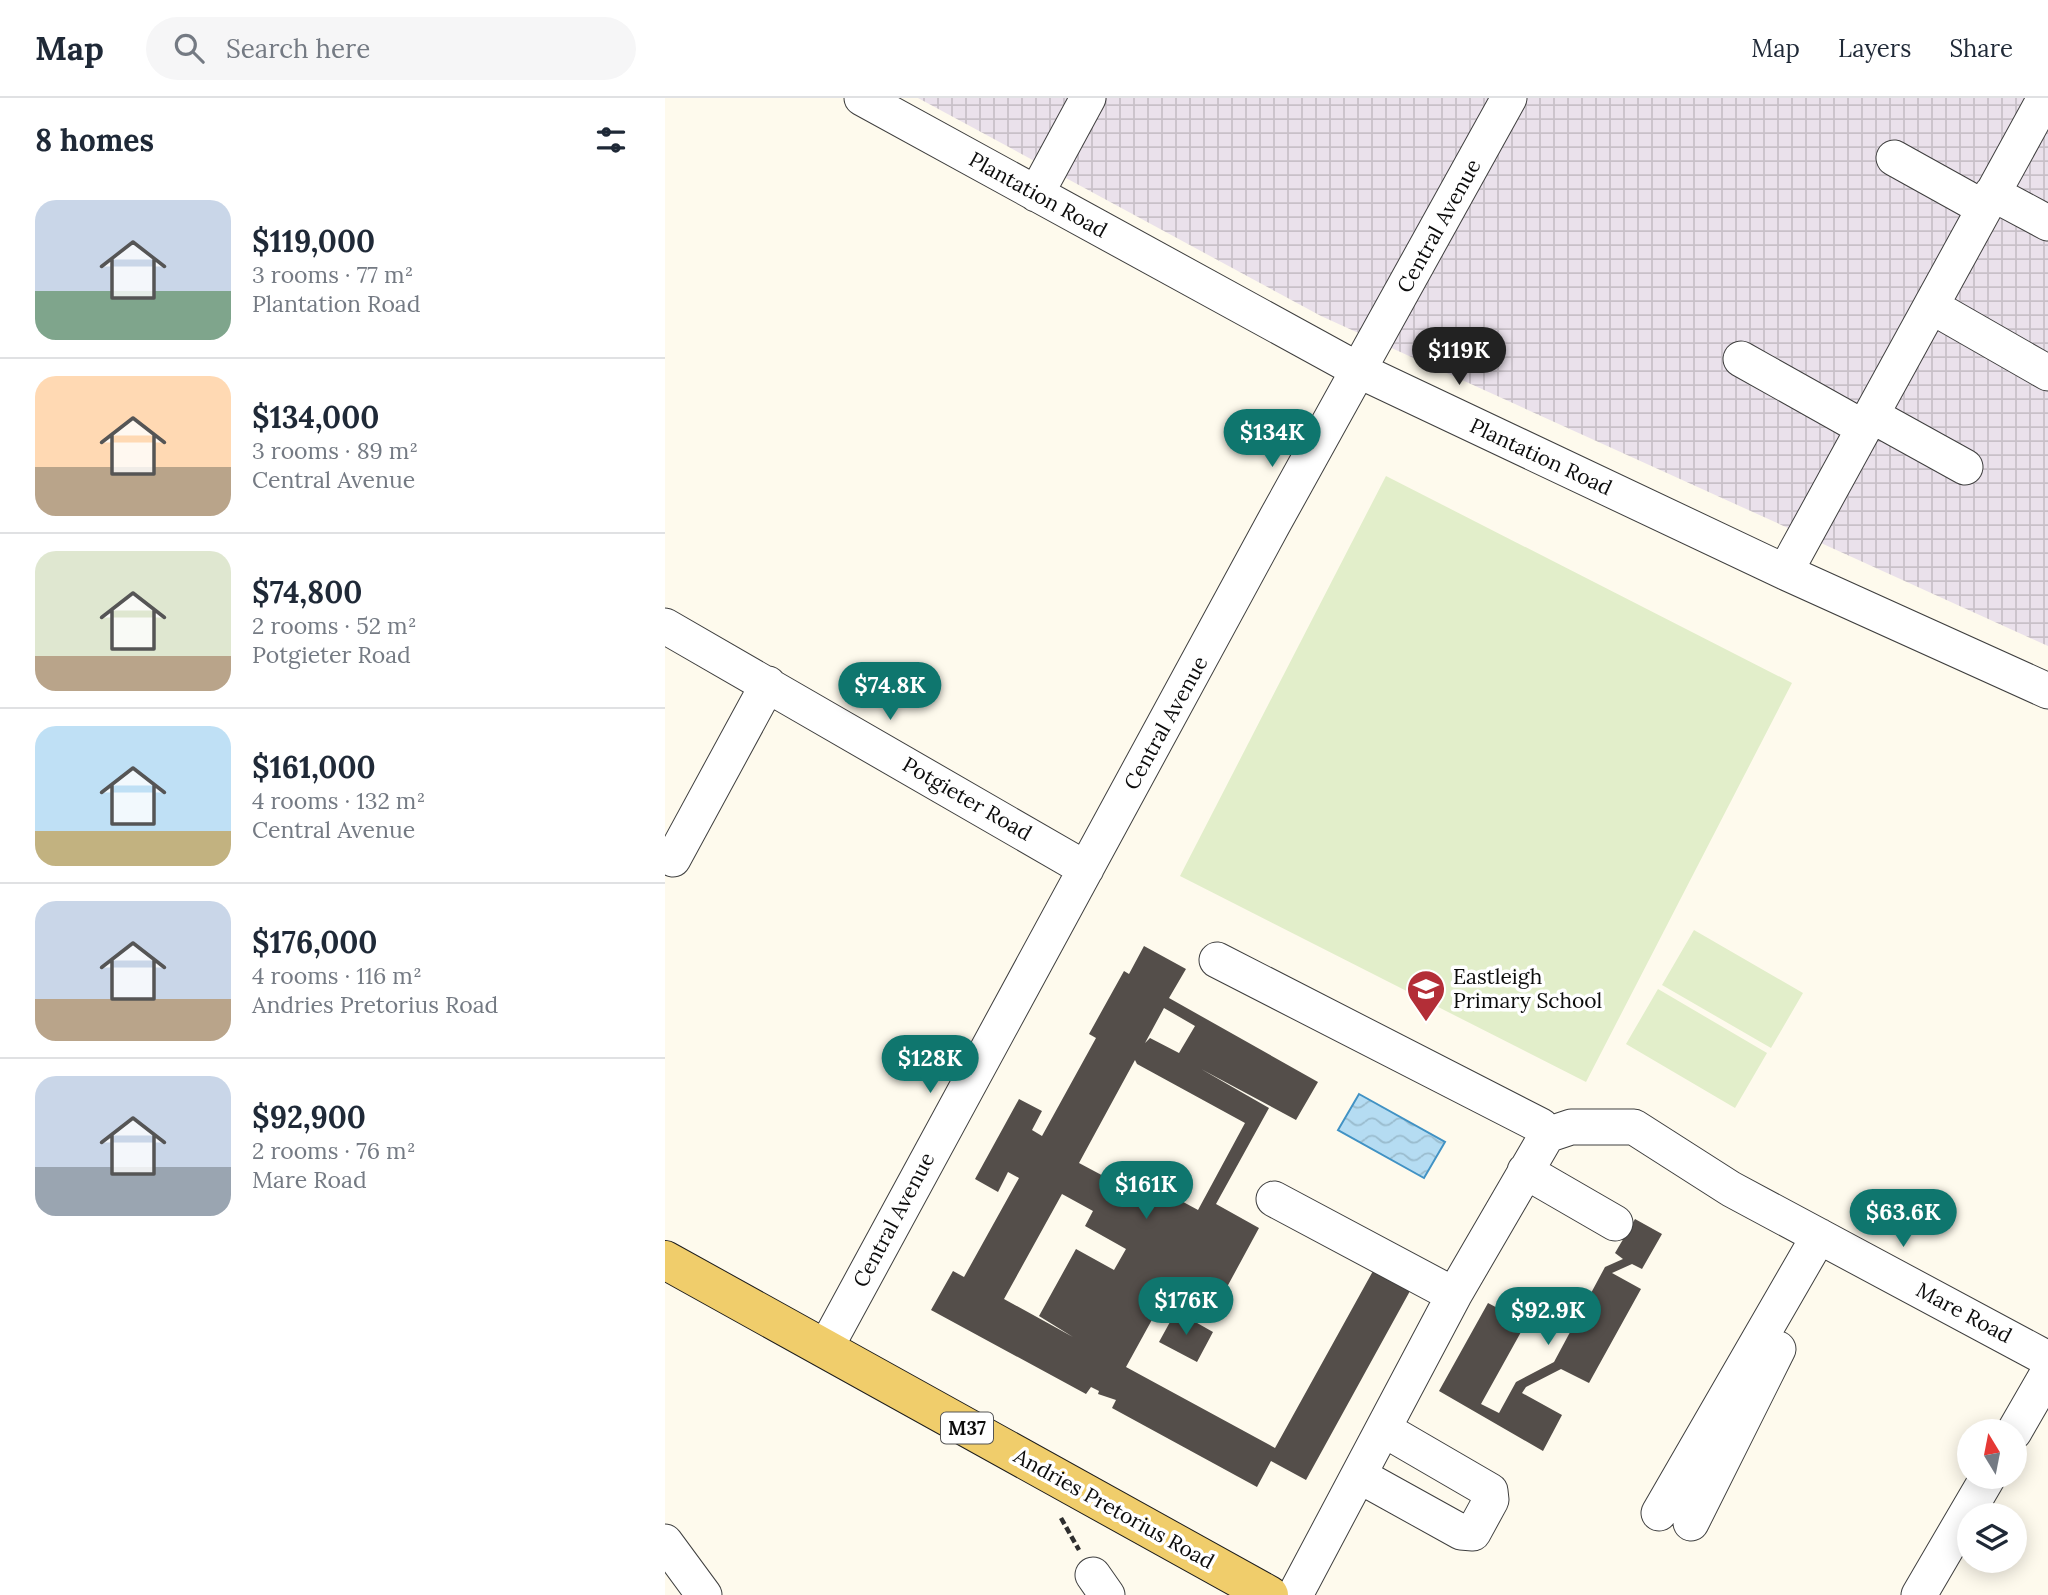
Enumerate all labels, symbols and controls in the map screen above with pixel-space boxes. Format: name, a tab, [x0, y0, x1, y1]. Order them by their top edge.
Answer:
search box	[146, 17, 636, 80]
text: Map	[35, 27, 104, 69]
icon: search	[170, 29, 208, 67]
text: Search here	[226, 32, 370, 65]
text: Map	[1751, 33, 1800, 64]
text: Layers	[1838, 33, 1911, 64]
text: Share	[1949, 33, 2013, 64]
text: 8 homes	[35, 121, 154, 159]
icon: filters	[592, 121, 630, 159]
street label: Plantation Road	[964, 145, 1112, 244]
street label: Central Avenue	[1391, 154, 1486, 297]
text: $119,000	[252, 222, 375, 260]
icon: home	[91, 228, 175, 312]
text: 3 rooms · 77 m²	[252, 260, 413, 289]
text: Plantation Road	[252, 289, 420, 318]
pin: $119K	[1410, 328, 1508, 387]
text: $119K	[1428, 335, 1490, 364]
text: $134,000	[252, 398, 379, 436]
icon: home	[91, 404, 175, 488]
pin: $134K	[1223, 410, 1321, 469]
street label: Plantation Road	[1466, 412, 1617, 501]
text: $134K	[1240, 417, 1304, 446]
text: 3 rooms · 89 m²	[252, 436, 418, 465]
text: Central Avenue	[252, 465, 415, 494]
text: $74,800	[252, 573, 362, 611]
icon: home	[91, 579, 175, 663]
text: 2 rooms · 52 m²	[252, 611, 417, 640]
text: Potgieter Road	[252, 640, 411, 669]
street label: Central Avenue	[1118, 651, 1213, 794]
pin: $74.8K	[833, 662, 947, 722]
text: $74.8K	[854, 670, 926, 699]
text: $161,000	[252, 748, 376, 786]
street label: Potgieter Road	[898, 751, 1037, 847]
icon: home	[91, 754, 175, 838]
text: 4 rooms · 132 m²	[252, 786, 425, 815]
text: Central Avenue	[252, 815, 415, 844]
text: $176,000	[252, 923, 377, 961]
icon: home	[91, 929, 175, 1013]
text: 4 rooms · 116 m²	[252, 961, 422, 990]
place label: Eastleigh Primary School	[1453, 963, 1602, 1014]
school or university icon: Eastleigh Primary School	[1405, 968, 1447, 1023]
text: Andries Pretorius Road	[252, 990, 498, 1019]
pin: $128K	[881, 1035, 979, 1095]
text: $128K	[898, 1043, 962, 1072]
text: $92,900	[252, 1098, 366, 1136]
icon: home	[91, 1104, 175, 1188]
text: 2 rooms · 76 m²	[252, 1136, 416, 1165]
street label: Central Avenue	[847, 1148, 940, 1292]
pin: $161K	[1097, 1162, 1195, 1221]
text: Mare Road	[252, 1165, 367, 1194]
text: $161K	[1115, 1169, 1177, 1198]
pin: $63.6K	[1846, 1190, 1960, 1249]
text: $63.6K	[1866, 1197, 1940, 1226]
street label: Mare Road	[1912, 1276, 2017, 1349]
pin: $176K	[1137, 1278, 1235, 1337]
text: $176K	[1154, 1285, 1218, 1314]
pin: $92.9K	[1491, 1288, 1605, 1347]
text: $92.9K	[1511, 1295, 1585, 1324]
road number: M37	[941, 1412, 993, 1444]
north arrow	[1957, 1419, 2027, 1489]
map controls	[1957, 1419, 2027, 1573]
street label: Andries Pretorius Road	[1008, 1442, 1219, 1575]
button: layers	[1957, 1503, 2027, 1573]

